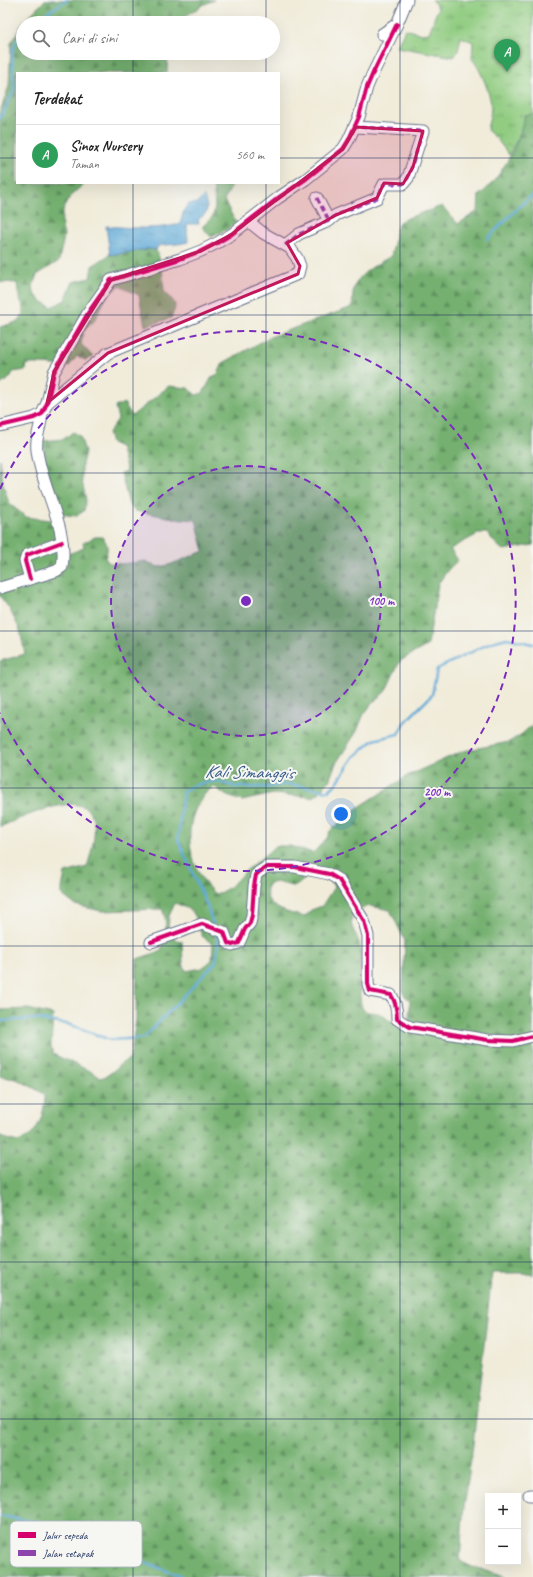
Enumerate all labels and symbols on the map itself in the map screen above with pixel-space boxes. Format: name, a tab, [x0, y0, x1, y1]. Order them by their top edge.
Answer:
pin: A	[494, 39, 520, 72]
text: 100 m	[368, 593, 395, 609]
centre of rings	[239, 594, 253, 608]
water label: Kali Simanggis	[205, 760, 296, 784]
text: 200 m	[424, 784, 451, 800]
your location	[331, 804, 351, 824]
legend	[10, 1521, 142, 1567]
text: Jalur sepeda	[42, 1528, 88, 1542]
text: Jalan setapak	[42, 1546, 94, 1560]

